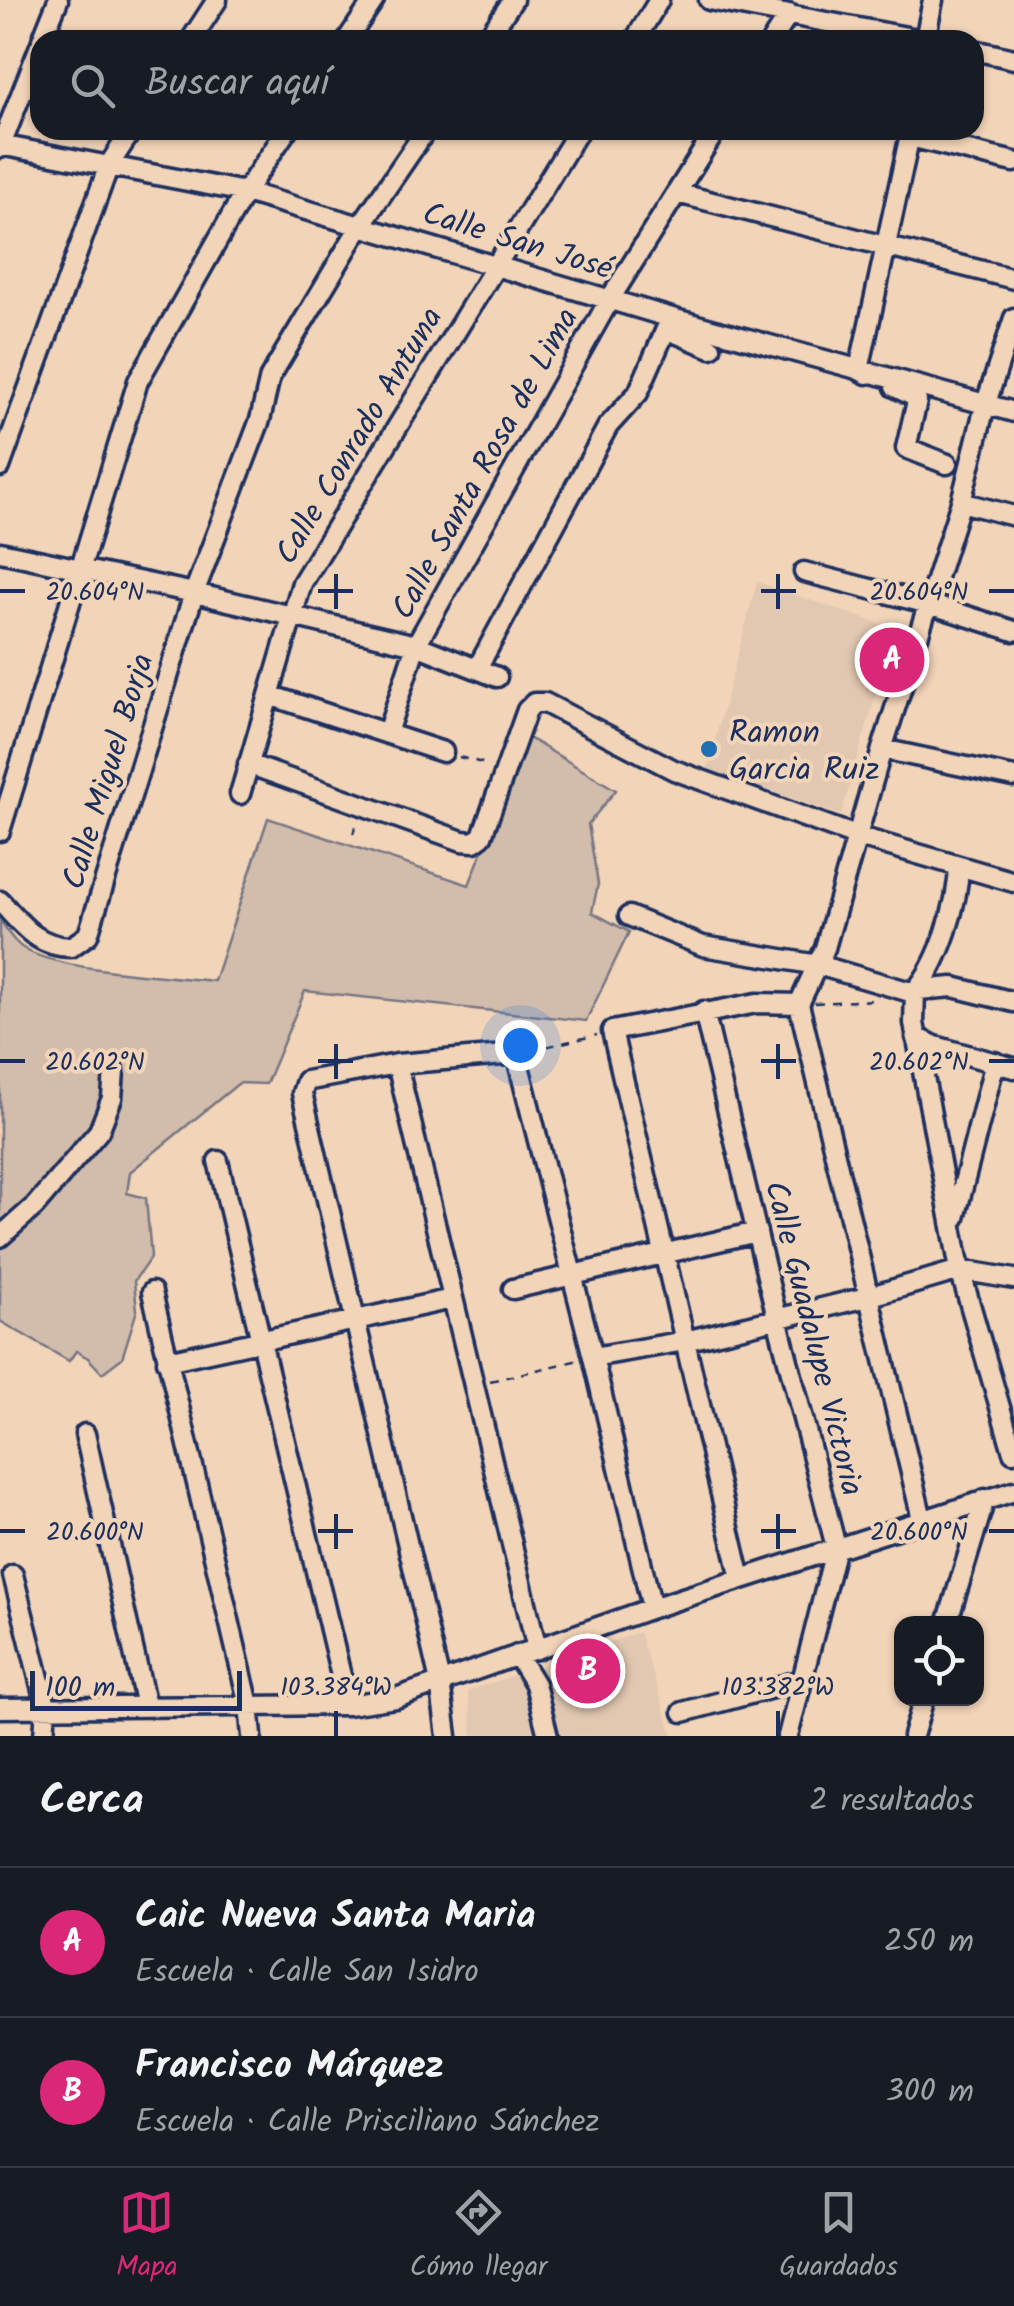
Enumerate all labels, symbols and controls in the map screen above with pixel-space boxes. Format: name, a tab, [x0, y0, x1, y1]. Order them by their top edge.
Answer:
search box	[30, 30, 984, 140]
text: Buscar aquí	[145, 55, 329, 115]
icon: search	[65, 58, 120, 113]
street label: Calle San José	[416, 189, 620, 296]
street label: Calle Conrado Antuna	[263, 298, 457, 575]
street label: Calle Santa Rosa de Lima	[379, 299, 593, 630]
text: 20.604°N	[46, 573, 144, 613]
text: 20.604°N	[870, 573, 968, 613]
pin: A	[860, 622, 924, 698]
street label: Calle Miguel Borja	[49, 647, 169, 896]
place label: Ramon Garcia Ruiz	[729, 708, 880, 796]
marker: Ramon Garcia Ruiz	[698, 738, 720, 760]
your location	[495, 1020, 546, 1071]
text: 20.602°N	[45, 1043, 145, 1083]
text: 20.602°N	[869, 1043, 969, 1083]
street label: Calle Guadalupe Victoria	[749, 1176, 876, 1501]
text: 20.600°N	[46, 1513, 144, 1553]
text: 20.600°N	[870, 1513, 968, 1553]
map controls	[894, 1616, 984, 1706]
button: locate	[894, 1616, 984, 1706]
pin: B	[556, 1634, 620, 1708]
scale bar	[30, 1666, 242, 1710]
text: 100 m	[45, 1666, 115, 1711]
text: 103.384°W	[280, 1668, 392, 1708]
text: 103.382°W	[722, 1668, 834, 1708]
text: Cerca	[40, 1768, 144, 1835]
text: 2 resultados	[809, 1776, 974, 1827]
text: Caic Nueva Santa Maria	[135, 1887, 536, 1947]
text: A	[62, 1917, 83, 1968]
text: 250 m	[884, 1917, 974, 1968]
text: Escuela · Calle San Isidro	[135, 1947, 479, 1998]
text: Francisco Márquez	[135, 2037, 444, 2097]
text: B	[63, 2067, 82, 2118]
text: 300 m	[885, 2067, 974, 2118]
text: Escuela · Calle Prisciliano Sánchez	[135, 2097, 600, 2148]
tab: Mapa	[116, 2185, 178, 2290]
tab: Cómo llegar	[410, 2185, 547, 2290]
tab: Guardados	[779, 2185, 898, 2290]

